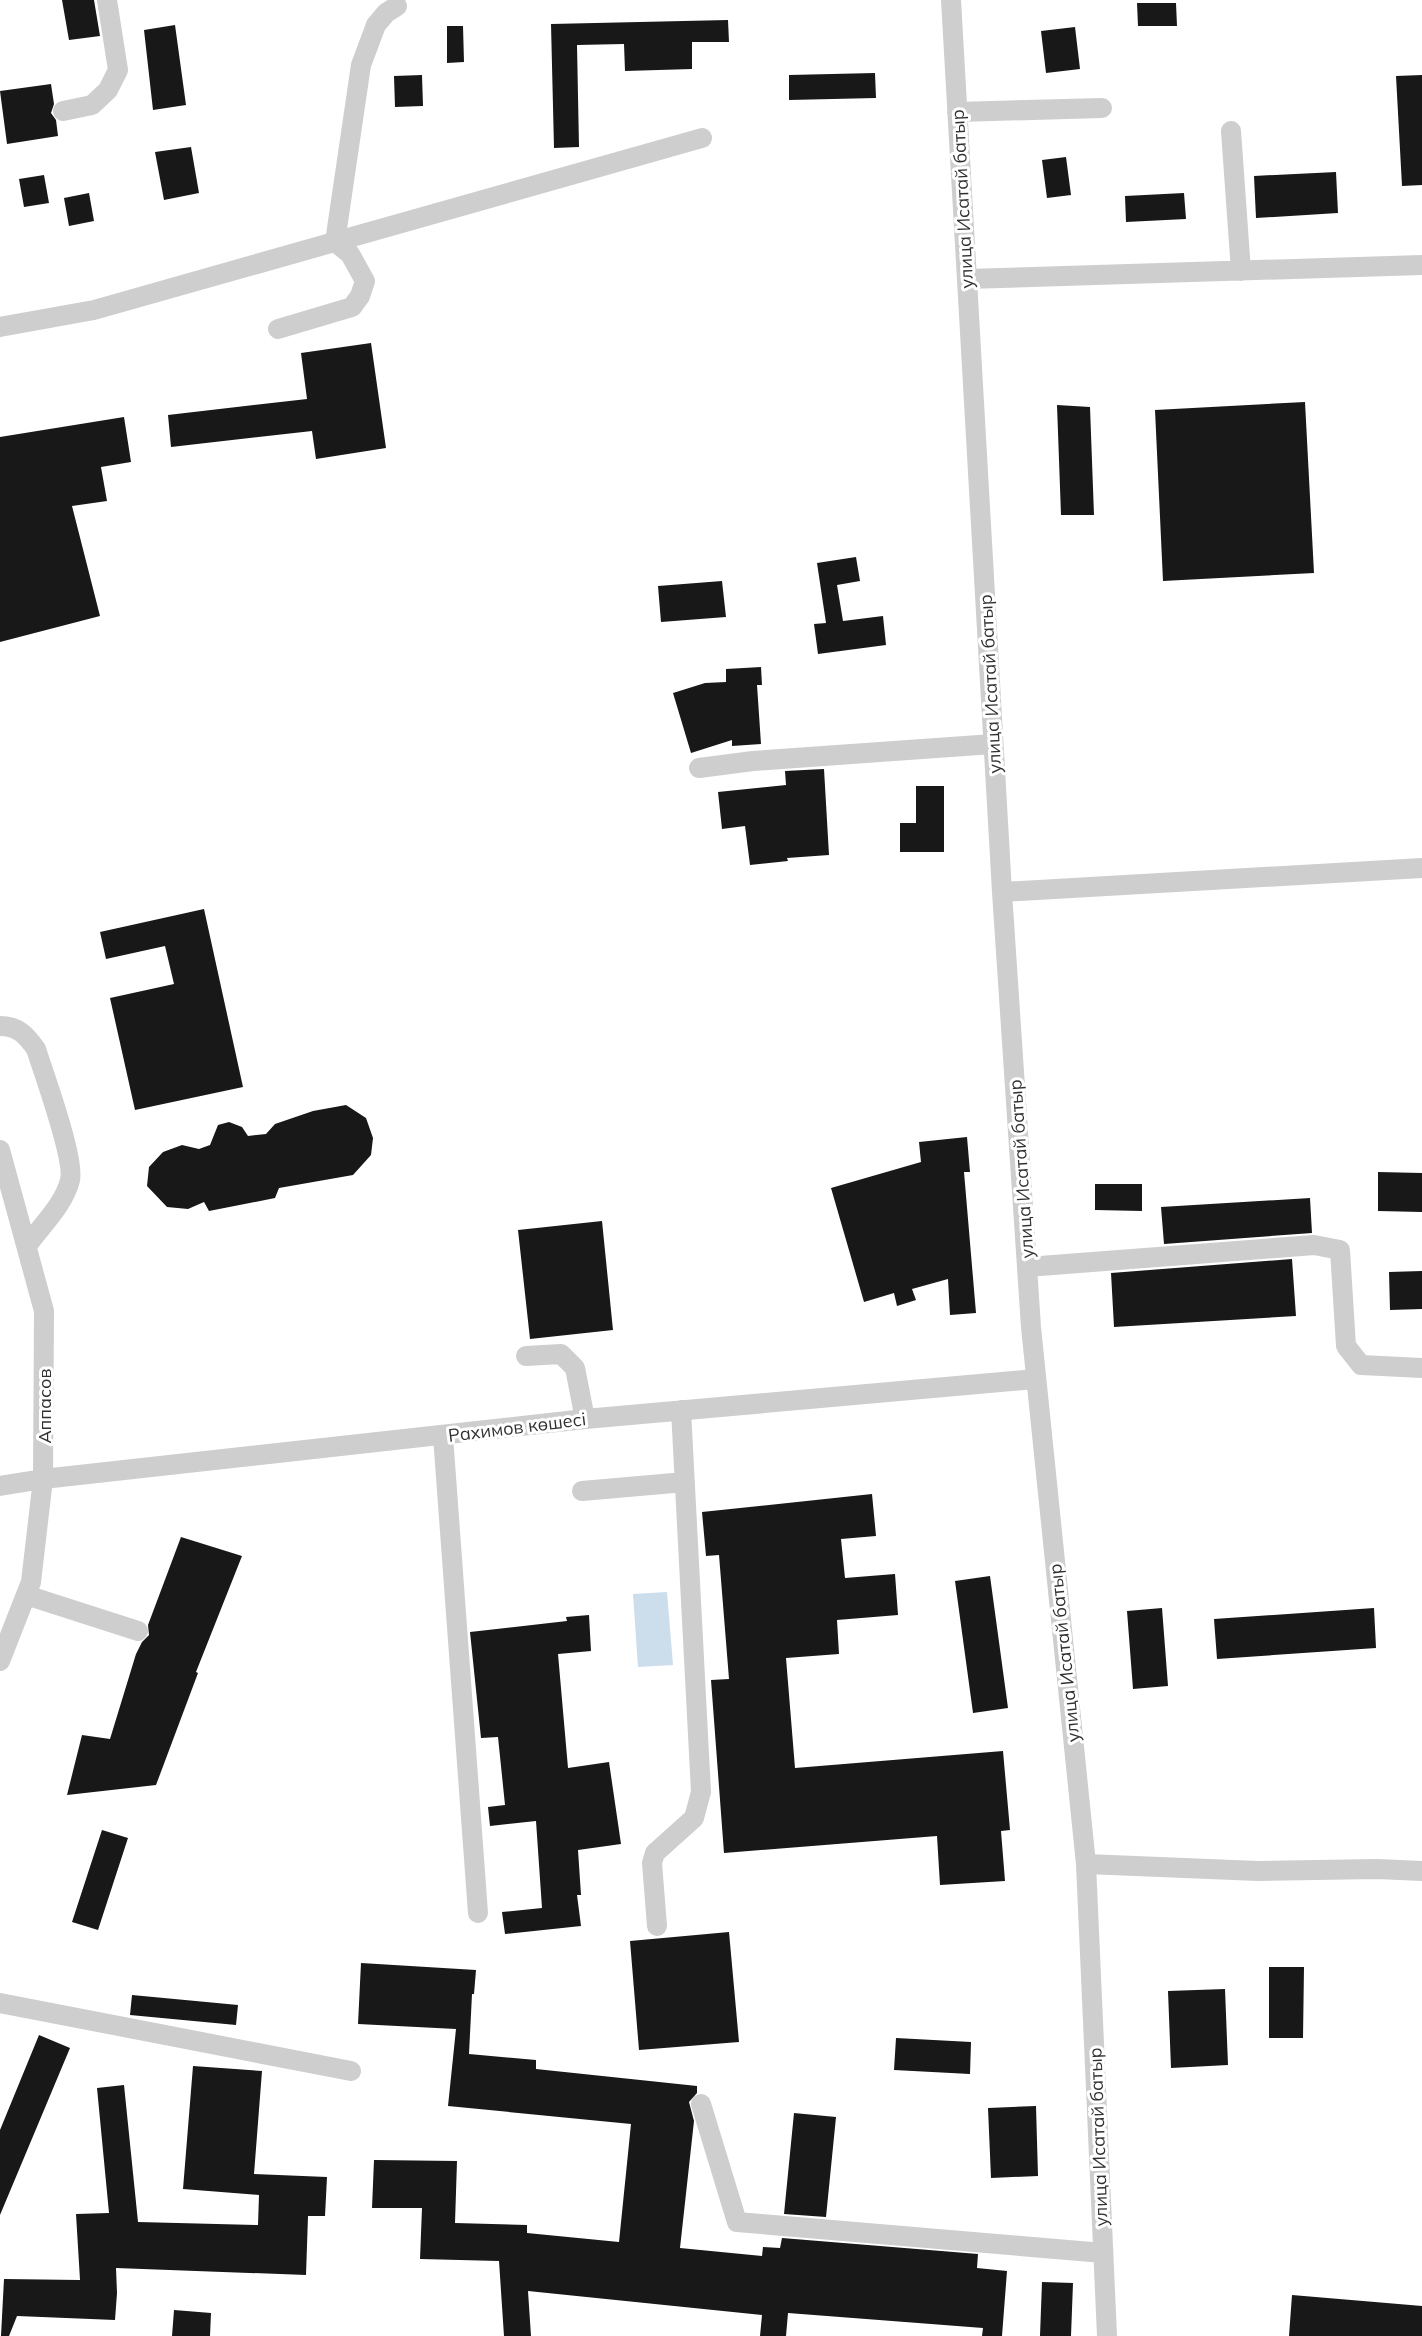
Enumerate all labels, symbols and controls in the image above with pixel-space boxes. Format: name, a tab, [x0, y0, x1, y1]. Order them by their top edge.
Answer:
street label: улица Исатай батыр	[946, 109, 978, 289]
street label: улица Исатай батыр	[974, 594, 1006, 774]
street label: улица Исатай батыр	[1003, 1079, 1039, 1259]
street label: Аппасов	[33, 1368, 56, 1444]
street label: Рахимов көшесі	[447, 1407, 587, 1447]
street label: улица Исатай батыр	[1043, 1563, 1085, 1743]
street label: улица Исатай батыр	[1083, 2047, 1113, 2227]

